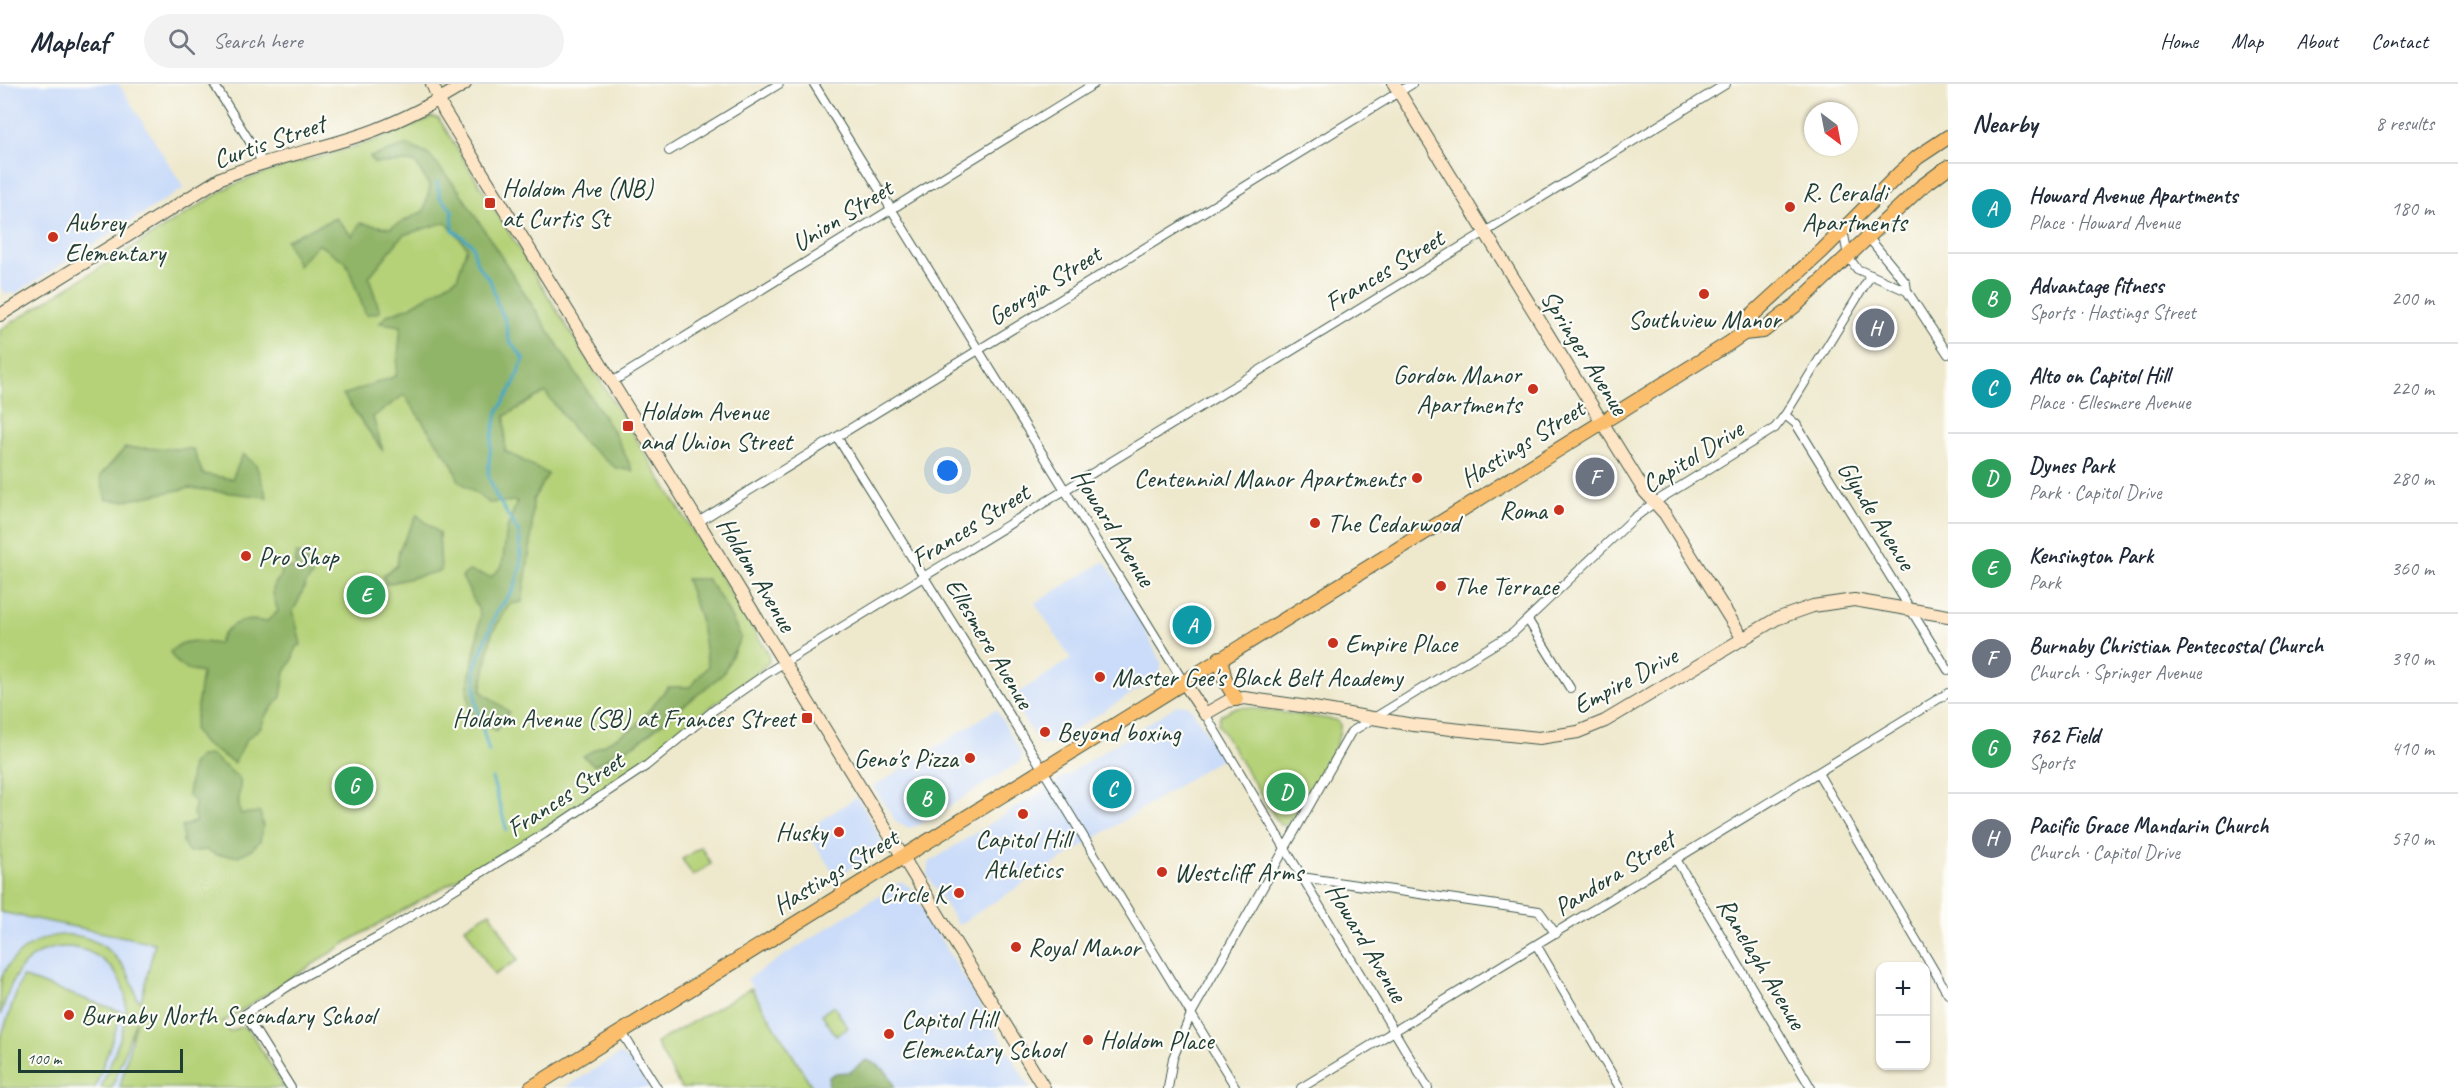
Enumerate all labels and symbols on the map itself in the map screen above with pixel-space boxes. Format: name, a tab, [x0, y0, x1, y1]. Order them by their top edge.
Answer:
north arrow	[1804, 102, 1858, 156]
street label: Curtis Street	[209, 106, 333, 176]
street label: Union Street	[786, 170, 901, 259]
place label: Holdom Ave (NB) at Curtis St	[502, 172, 654, 235]
place label: R. Ceraldi Apartments	[1802, 176, 1909, 239]
marker: Holdom Ave (NB) at Curtis St	[483, 196, 497, 210]
marker: R. Ceraldi Apartments	[1783, 200, 1797, 214]
place label: Aubrey Elementary	[65, 206, 167, 269]
street label: Frances Street	[1319, 221, 1452, 319]
marker: Aubrey Elementary	[46, 230, 60, 244]
street label: Georgia Street	[981, 236, 1109, 333]
street label: Springer Avenue	[1533, 284, 1637, 422]
marker: Southview Manor	[1697, 287, 1711, 301]
place label: Southview Manor	[1628, 303, 1783, 336]
pin: H	[1856, 306, 1894, 350]
place label: Gordon Manor Apartments	[1393, 358, 1523, 421]
marker: Gordon Manor Apartments	[1526, 382, 1540, 396]
street label: Hastings Street	[1454, 391, 1593, 495]
place label: Holdom Avenue and Union Street	[640, 395, 794, 458]
street label: Capitol Drive	[1635, 412, 1750, 500]
marker: Holdom Avenue and Union Street	[621, 419, 635, 433]
pin: F	[1576, 454, 1614, 500]
street label: Glynde Avenue	[1830, 454, 1924, 578]
your location	[933, 456, 962, 485]
street label: Howard Avenue	[1064, 462, 1164, 594]
place label: Centennial Manor Apartments	[1134, 462, 1407, 495]
marker: Centennial Manor Apartments	[1410, 471, 1424, 485]
street label: Frances Street	[905, 475, 1038, 575]
place label: Roma	[1499, 494, 1549, 527]
marker: Roma	[1552, 503, 1566, 517]
place label: The Cedarwood	[1327, 507, 1463, 540]
street label: Holdom Avenue	[709, 511, 805, 639]
marker: The Cedarwood	[1308, 516, 1322, 530]
place label: Pro Shop	[258, 540, 341, 573]
marker: Pro Shop	[239, 549, 253, 563]
place label: The Terrace	[1453, 570, 1561, 603]
pin: E	[346, 572, 386, 618]
street label: Ellesmere Avenue	[938, 572, 1042, 716]
marker: The Terrace	[1434, 579, 1448, 593]
pin: A	[1172, 602, 1212, 648]
place label: Empire Place	[1345, 627, 1460, 660]
marker: Empire Place	[1326, 636, 1340, 650]
street label: Empire Drive	[1567, 638, 1685, 722]
place label: Master Gee's Black Belt Academy	[1112, 661, 1404, 694]
marker: Master Gee's Black Belt Academy	[1093, 670, 1107, 684]
place label: Holdom Avenue (SB) at Frances Street	[453, 702, 797, 735]
marker: Holdom Avenue (SB) at Frances Street	[800, 711, 814, 725]
place label: Beyond boxing	[1057, 716, 1182, 749]
marker: Beyond boxing	[1038, 725, 1052, 739]
place label: Geno's Pizza	[854, 742, 960, 775]
street label: Frances Street	[500, 743, 632, 845]
marker: Geno's Pizza	[963, 751, 977, 765]
pin: G	[334, 764, 374, 808]
pin: C	[1092, 766, 1132, 812]
pin: D	[1266, 770, 1306, 814]
pin: B	[906, 776, 946, 820]
marker: Capitol Hill Athletics	[1016, 807, 1030, 821]
place label: Husky	[776, 816, 829, 849]
street label: Hastings Street	[767, 820, 906, 922]
street label: Pandora Street	[1548, 821, 1684, 924]
place label: Capitol Hill Athletics	[975, 823, 1075, 886]
marker: Husky	[832, 825, 846, 839]
place label: Westcliff Arms	[1174, 856, 1305, 889]
marker: Westcliff Arms	[1155, 865, 1169, 879]
place label: Circle K	[879, 877, 952, 910]
street label: Howard Avenue	[1318, 877, 1416, 1009]
marker: Circle K	[952, 886, 966, 900]
street label: Ranelagh Avenue	[1709, 891, 1815, 1036]
place label: Royal Manor	[1028, 931, 1143, 964]
marker: Royal Manor	[1009, 940, 1023, 954]
place label: Burnaby North Secondary School	[81, 999, 380, 1032]
place label: Capitol Hill Elementary School	[901, 1003, 1068, 1066]
marker: Burnaby North Secondary School	[62, 1008, 76, 1022]
place label: Holdom Place	[1100, 1024, 1216, 1057]
marker: Capitol Hill Elementary School	[882, 1027, 896, 1041]
marker: Holdom Place	[1081, 1033, 1095, 1047]
scale bar	[18, 1046, 183, 1074]

